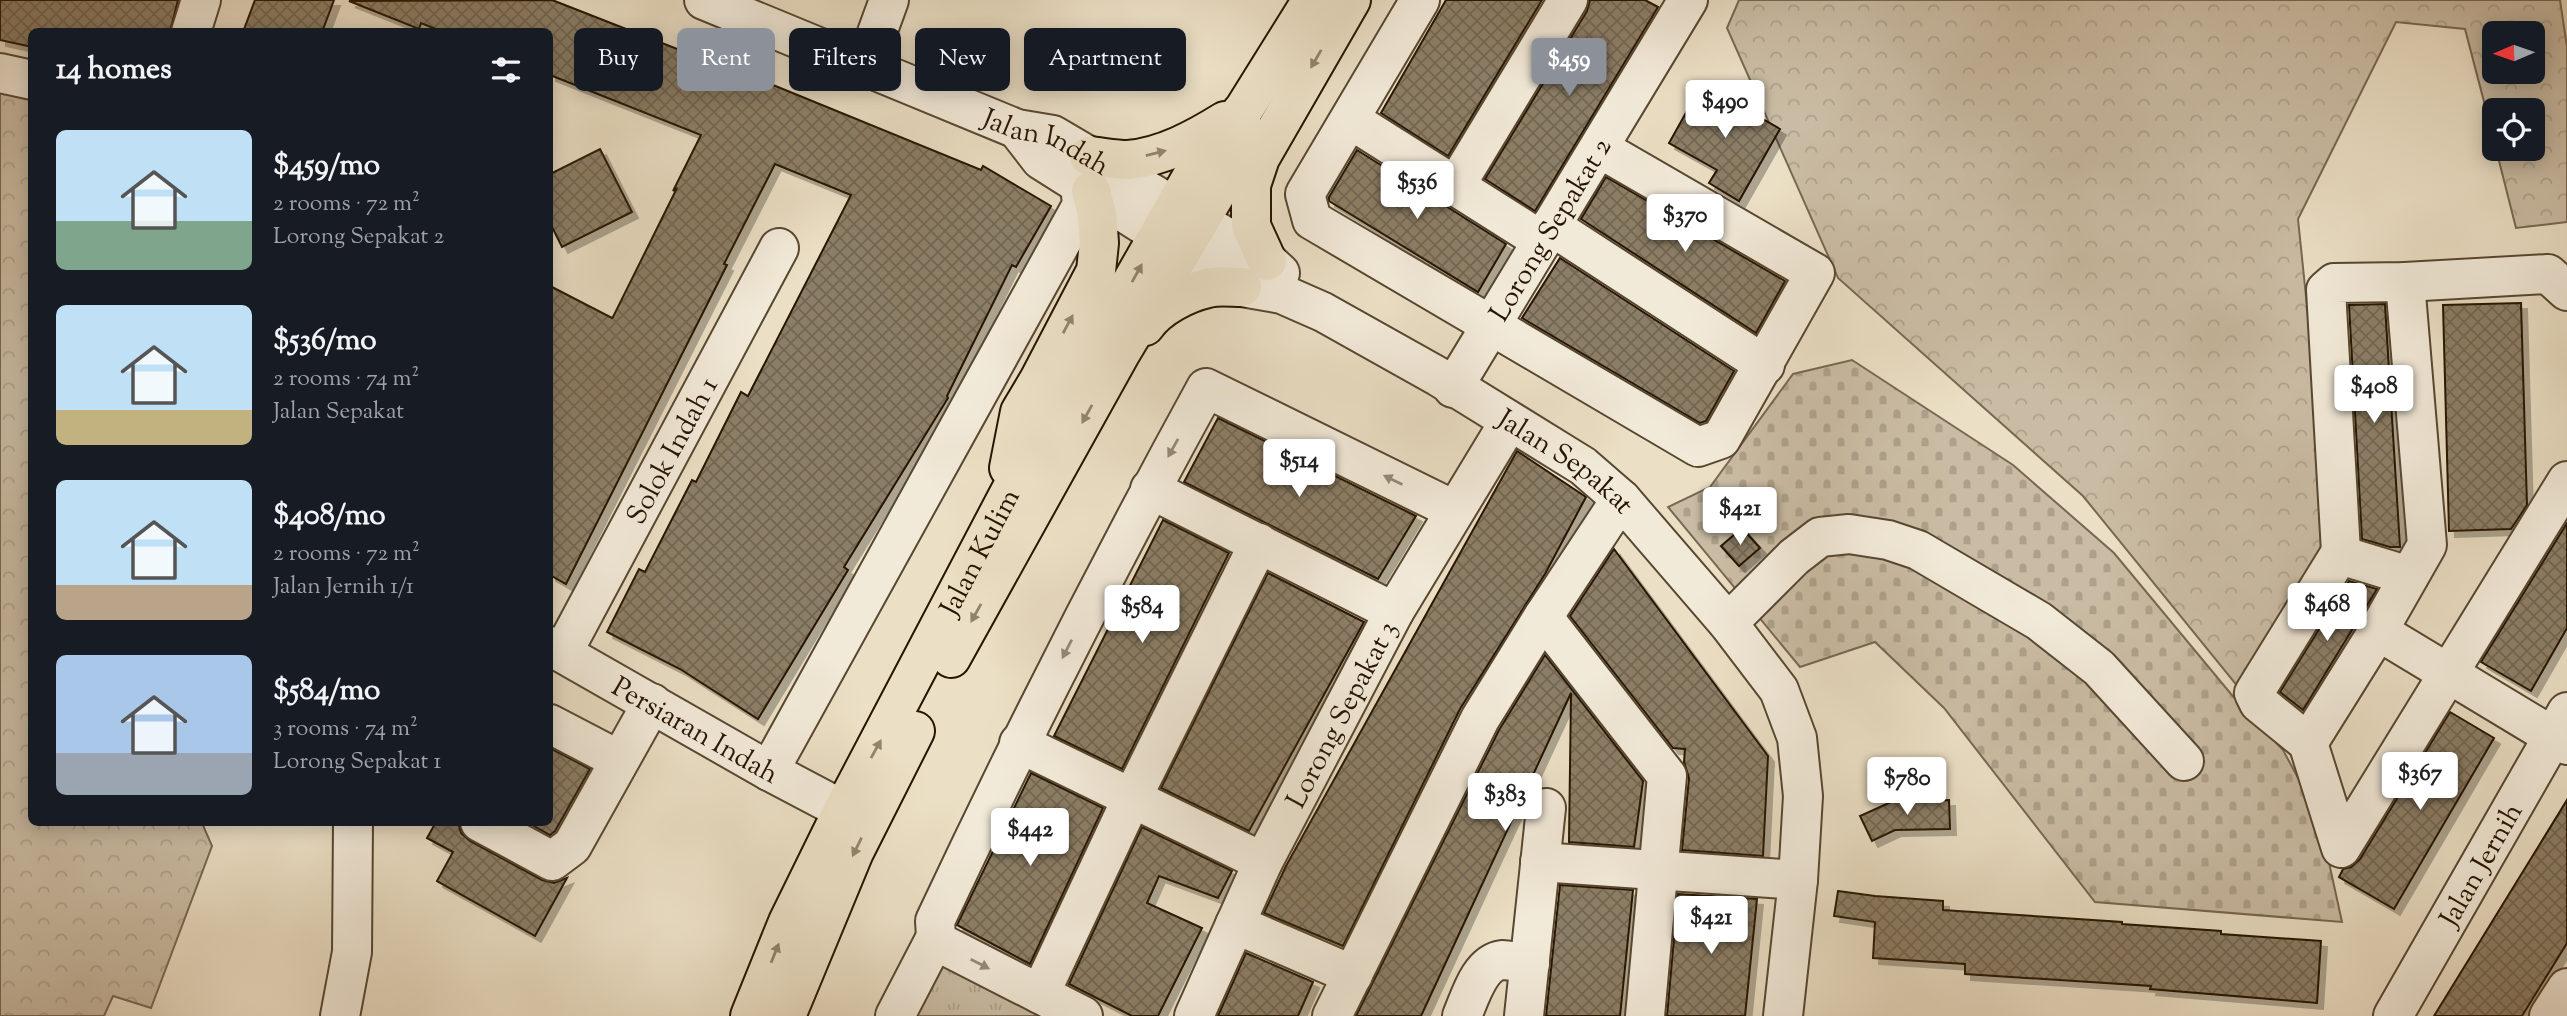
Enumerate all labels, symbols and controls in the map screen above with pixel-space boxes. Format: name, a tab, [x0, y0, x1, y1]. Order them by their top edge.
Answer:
north arrow	[2482, 21, 2544, 84]
map controls	[2482, 21, 2545, 161]
chip: Buy	[574, 28, 663, 91]
chip: Rent	[677, 28, 775, 91]
chip: Filters	[789, 28, 901, 91]
chip: New	[915, 28, 1010, 91]
chip: Apartment	[1024, 28, 1186, 91]
pin: $459	[1528, 38, 1610, 98]
text: $459	[1548, 44, 1590, 77]
text: 14 homes	[56, 49, 172, 92]
one-way arrow	[1310, 49, 1323, 68]
icon: filters	[487, 51, 525, 89]
pin: $490	[1684, 80, 1766, 140]
text: $490	[1702, 86, 1749, 119]
button: locate	[2482, 98, 2545, 161]
street label: Jalan Indah	[974, 99, 1116, 187]
street label: Lorong Sepakat 2	[1481, 131, 1623, 330]
text: $459/mo	[273, 145, 380, 188]
one-way arrow	[1145, 147, 1167, 158]
icon: home	[112, 158, 196, 242]
pin: $536	[1376, 162, 1458, 221]
text: $536	[1397, 167, 1437, 200]
text: 2 rooms · 72 m²	[273, 188, 420, 221]
pin: $370	[1644, 194, 1726, 254]
text: $370	[1663, 200, 1707, 233]
text: Lorong Sepakat 2	[273, 221, 444, 254]
one-way arrow	[1131, 263, 1143, 283]
one-way arrow	[1063, 314, 1074, 334]
text: $536/mo	[273, 320, 377, 363]
icon: home	[112, 333, 196, 417]
text: 2 rooms · 74 m²	[273, 363, 419, 396]
pin: $408	[2333, 366, 2415, 425]
street label: Solok Indah 1	[618, 371, 729, 532]
text: $408	[2350, 371, 2398, 404]
text: Jalan Sepakat	[273, 396, 404, 429]
street label: Jalan Sepakat	[1487, 400, 1643, 524]
one-way arrow	[1081, 404, 1093, 423]
one-way arrow	[1167, 438, 1179, 457]
pin: $514	[1258, 440, 1340, 499]
text: $514	[1279, 445, 1319, 478]
one-way arrow	[1383, 474, 1403, 485]
street label: Jalan Kulim	[930, 482, 1031, 625]
pin: $421	[1699, 488, 1781, 547]
text: $421	[1719, 493, 1761, 526]
text: $408/mo	[273, 495, 386, 538]
icon: home	[112, 508, 196, 592]
text: 2 rooms · 72 m²	[273, 538, 420, 571]
text: Jalan Jernih 1/1	[273, 571, 414, 604]
pin: $468	[2286, 584, 2368, 643]
pin: $584	[1101, 586, 1183, 645]
text: $468	[2304, 589, 2350, 622]
text: $584	[1121, 591, 1164, 624]
one-way arrow	[970, 603, 982, 622]
street label: Lorong Sepakat 3	[1278, 614, 1409, 816]
one-way arrow	[1062, 639, 1073, 659]
street label: Persiaran Indah	[604, 668, 785, 796]
text: $584/mo	[273, 670, 380, 713]
icon: home	[112, 683, 196, 767]
text: 3 rooms · 74 m²	[273, 713, 418, 746]
one-way arrow	[870, 739, 882, 759]
text: Lorong Sepakat 1	[273, 746, 441, 779]
pin: $367	[2379, 752, 2461, 812]
pin: $780	[1866, 758, 1948, 817]
text: $367	[2398, 758, 2442, 791]
text: $780	[1883, 763, 1931, 796]
pin: $383	[1464, 774, 1546, 833]
text: $383	[1484, 779, 1526, 812]
street label: Jalan Jernih	[2430, 796, 2534, 937]
pin: $442	[989, 808, 1071, 868]
text: $442	[1007, 814, 1053, 847]
one-way arrow	[851, 837, 862, 857]
pin: $421	[1670, 897, 1752, 956]
text: $421	[1690, 902, 1732, 935]
one-way arrow	[770, 942, 781, 963]
one-way arrow	[970, 958, 990, 969]

